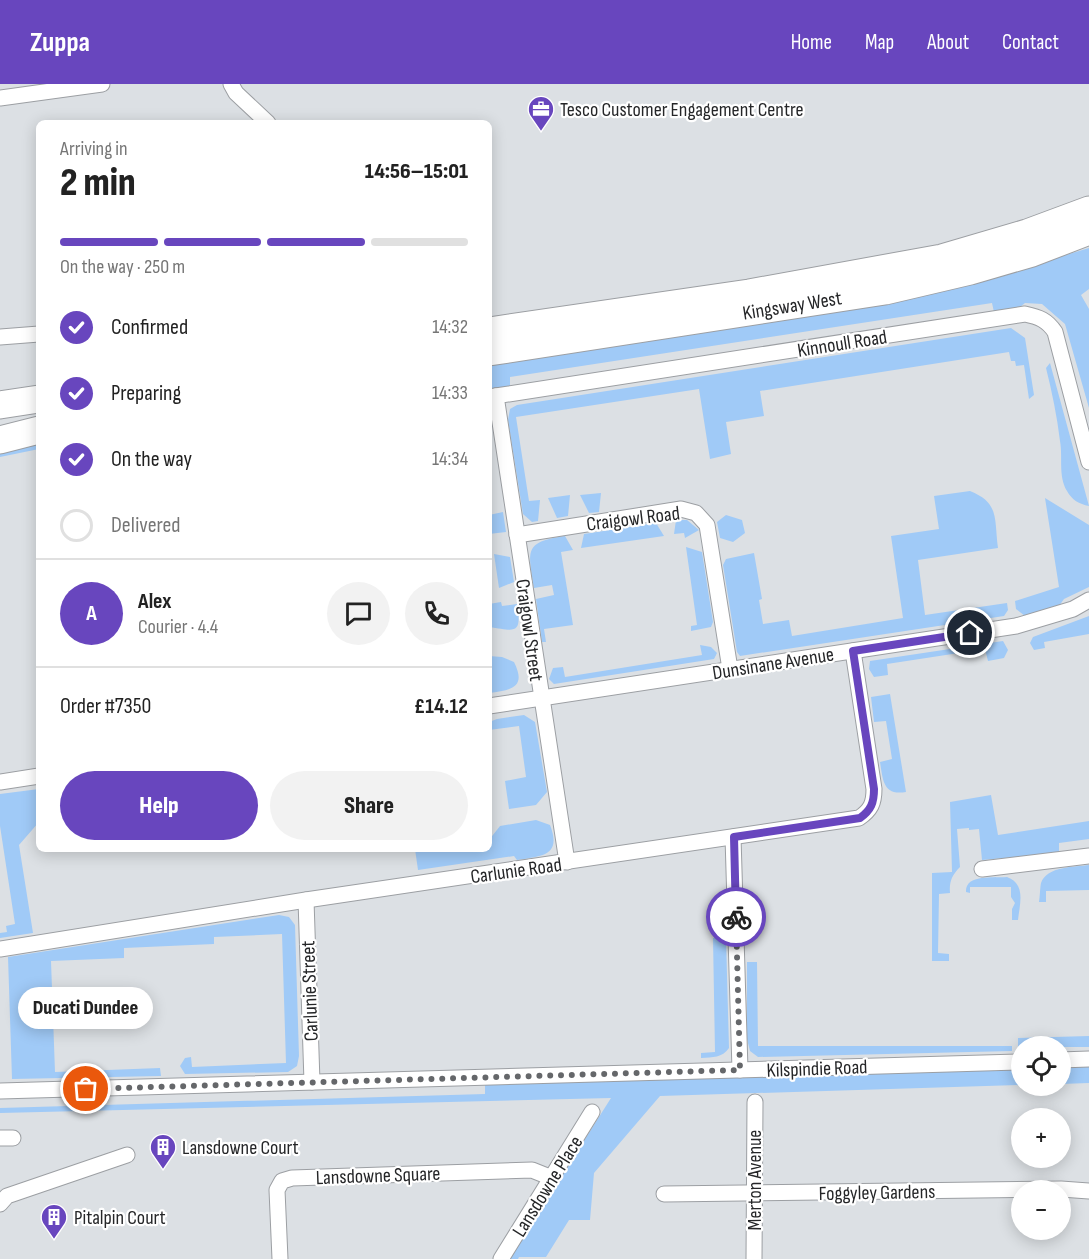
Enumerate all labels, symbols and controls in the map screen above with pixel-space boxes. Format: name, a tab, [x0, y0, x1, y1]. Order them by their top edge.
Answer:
text: Zuppa	[30, 26, 90, 59]
text: Home	[791, 30, 832, 55]
text: Map	[865, 30, 894, 55]
text: About	[927, 30, 969, 55]
text: Contact	[1002, 30, 1059, 55]
office icon: Tesco Customer Engagement Centre	[526, 94, 556, 132]
place label: Tesco Customer Engagement Centre	[560, 98, 803, 122]
text: Arriving in	[60, 137, 128, 161]
text: 14:56–15:01	[365, 158, 468, 185]
text: 2 min	[60, 160, 136, 207]
text: On the way · 250 m	[60, 255, 185, 279]
street label: Kingsway West	[741, 286, 843, 326]
icon: check	[60, 311, 93, 344]
text: Confirmed	[111, 314, 188, 341]
text: 14:32	[432, 315, 468, 339]
street label: Kinnoull Road	[796, 325, 889, 363]
icon: check	[60, 377, 93, 410]
text: Preparing	[111, 380, 181, 407]
text: 14:33	[432, 381, 468, 405]
icon: check	[60, 443, 93, 476]
text: On the way	[111, 446, 192, 473]
text: 14:34	[432, 447, 468, 471]
street label: Craigowl Road	[585, 501, 681, 537]
text: Delivered	[111, 512, 180, 539]
street label: Craigowl Street	[510, 578, 548, 683]
button: chat	[327, 582, 390, 645]
button: phone	[405, 582, 468, 645]
text: Alex	[138, 588, 171, 615]
text: A	[86, 600, 97, 627]
pin	[944, 607, 995, 658]
text: Courier · 4.4	[138, 615, 218, 639]
icon: home	[953, 616, 986, 649]
street label: Dunsinane Avenue	[711, 643, 836, 685]
text: Order #7350	[60, 693, 151, 720]
text: £14.12	[414, 693, 468, 720]
button: Help	[60, 771, 258, 840]
button: Share	[270, 771, 468, 840]
street label: Carlunie Road	[469, 853, 563, 889]
courier	[706, 887, 766, 947]
icon: bike	[720, 901, 753, 934]
street label: Carlunie Street	[296, 940, 324, 1042]
callout: Ducati Dundee	[19, 987, 154, 1029]
text: Ducati Dundee	[33, 996, 138, 1020]
map controls	[1011, 1036, 1071, 1240]
button: locate	[1011, 1036, 1071, 1096]
street label: Kilspindie Road	[766, 1055, 868, 1083]
pin	[60, 1063, 111, 1114]
icon: bag	[69, 1072, 102, 1105]
button: +	[1011, 1108, 1071, 1168]
street label: Merton Avenue	[743, 1130, 767, 1230]
building icon: Lansdowne Court	[148, 1132, 178, 1170]
street label: Lansdowne Place	[507, 1132, 588, 1241]
place label: Lansdowne Court	[182, 1136, 299, 1160]
street label: Lansdowne Square	[315, 1162, 441, 1190]
street label: Foggyley Gardens	[819, 1180, 935, 1206]
button: −	[1011, 1180, 1071, 1240]
building icon: Pitalpin Court	[39, 1202, 69, 1240]
place label: Pitalpin Court	[74, 1206, 166, 1230]

